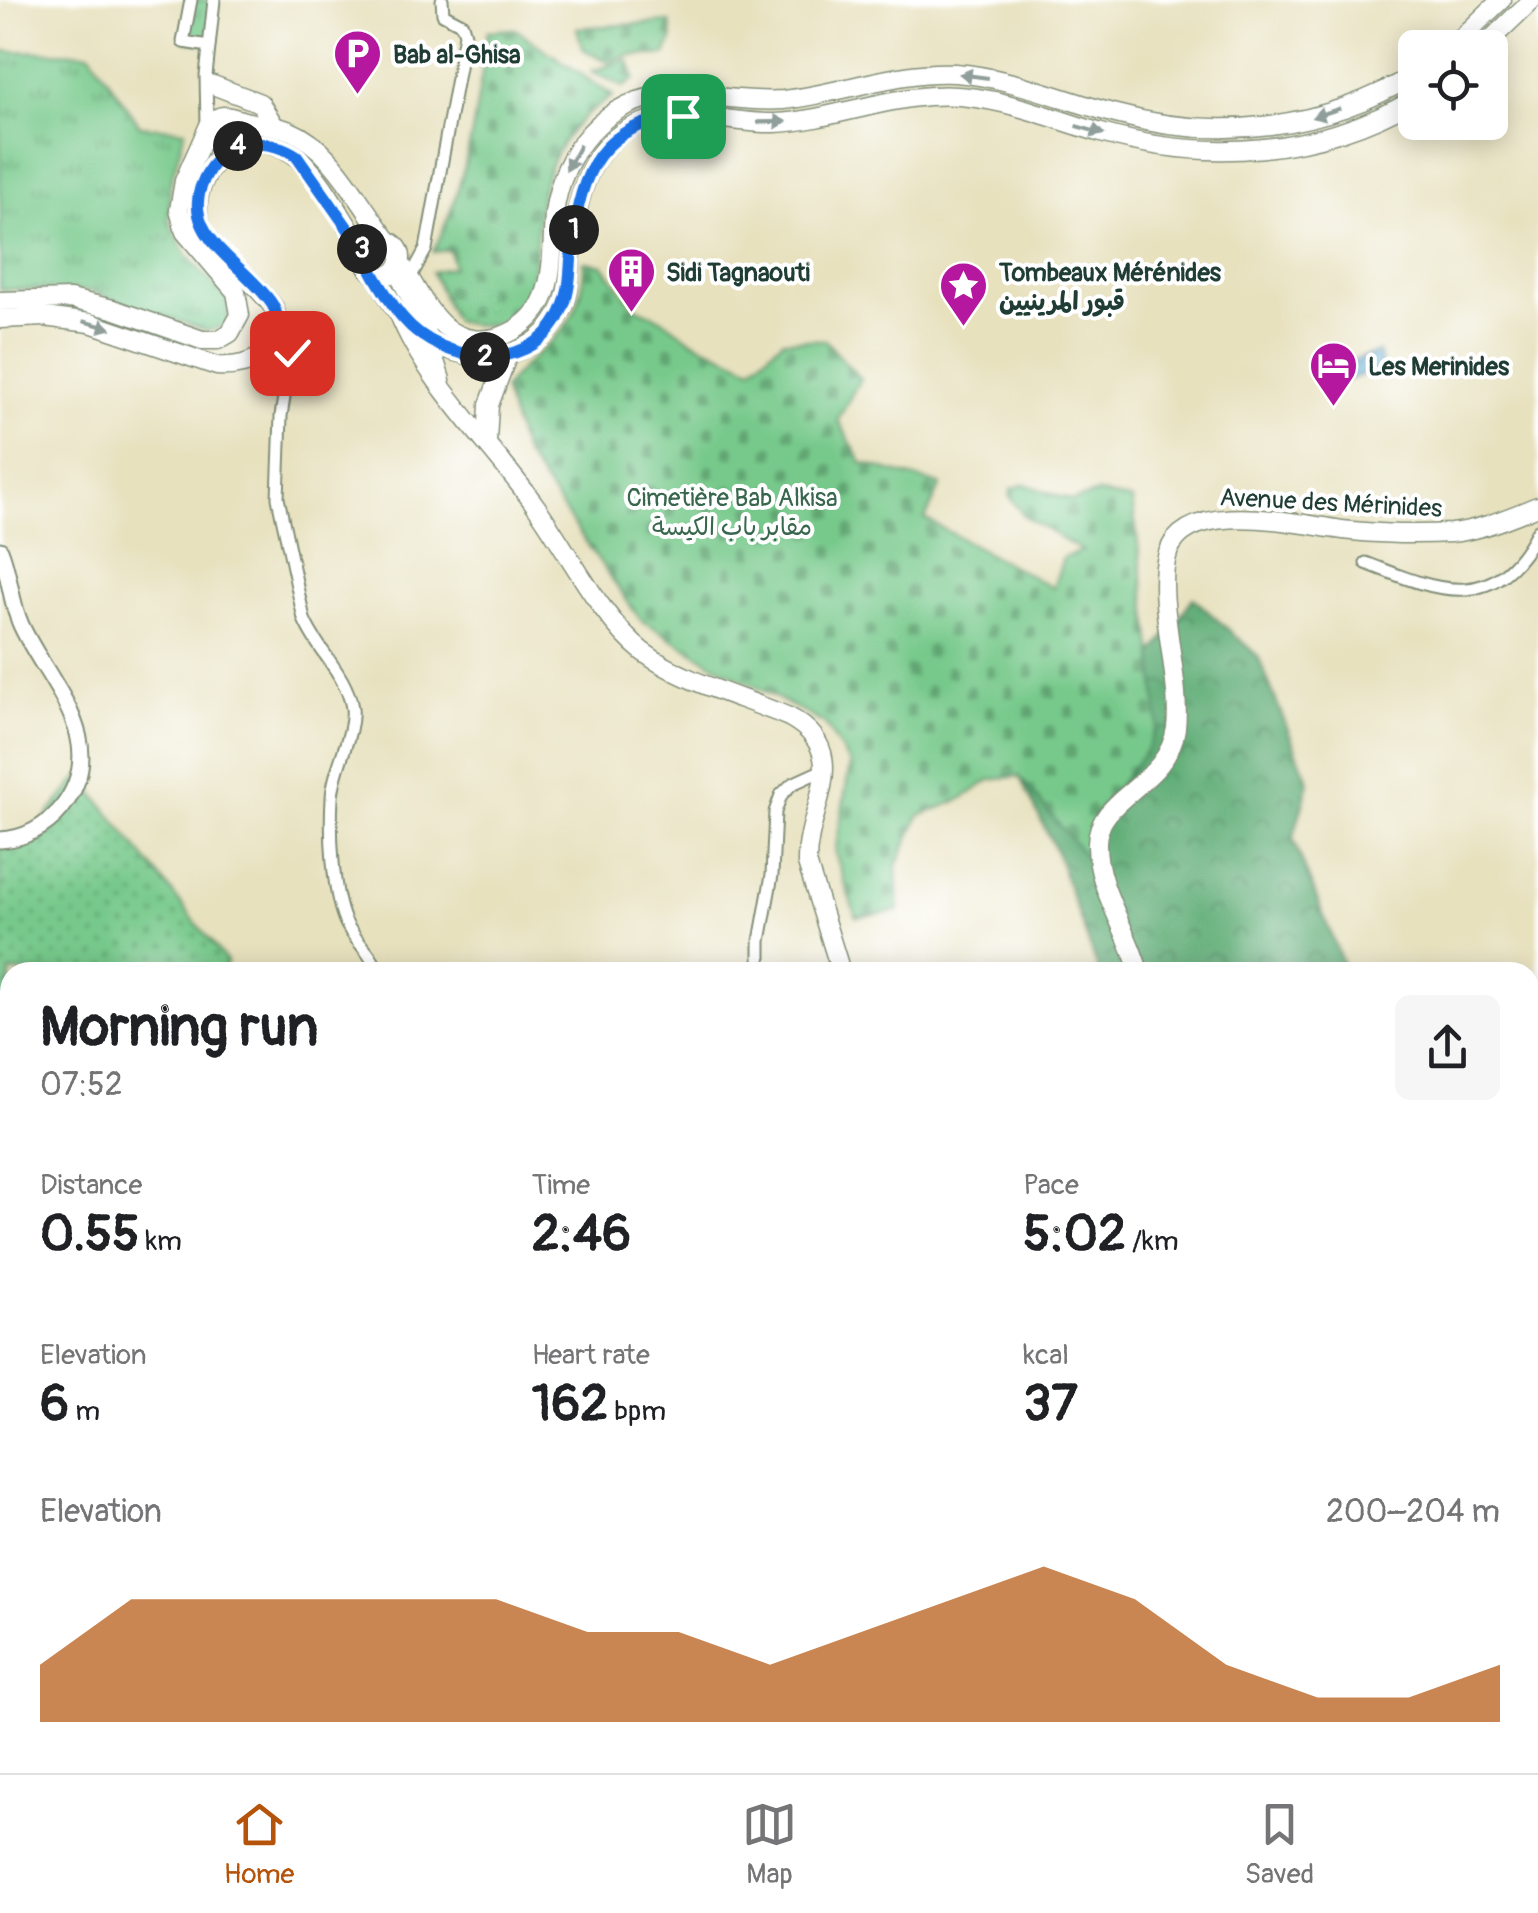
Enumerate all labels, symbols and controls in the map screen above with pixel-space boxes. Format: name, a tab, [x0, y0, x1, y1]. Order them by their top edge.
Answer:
parking icon: Bab al-Ghisa	[332, 28, 384, 96]
map controls	[1398, 30, 1508, 140]
button: locate	[1398, 30, 1508, 140]
place label: Bab al-Ghisa	[393, 40, 521, 71]
one-way arrow	[958, 67, 990, 83]
pin	[641, 74, 726, 159]
icon: arrive	[656, 89, 711, 144]
one-way arrow	[1311, 107, 1341, 122]
one-way arrow	[756, 113, 788, 129]
pin: 4	[213, 121, 263, 171]
one-way arrow	[1075, 122, 1106, 138]
text: 4	[230, 128, 246, 163]
one-way arrow	[564, 144, 581, 173]
pin: 1	[549, 205, 599, 255]
text: 1	[569, 212, 579, 247]
pin: 3	[337, 224, 387, 274]
text: 3	[354, 231, 370, 266]
building icon: Sidi Tagnaouti	[605, 246, 657, 314]
place label: Sidi Tagnaouti	[666, 258, 811, 289]
place label: Tombeaux Mérénides قبور المرينيين	[998, 258, 1222, 318]
place icon: Tombeaux Mérénides قبور المرينيين	[938, 260, 990, 328]
pin	[250, 311, 335, 396]
one-way arrow	[81, 318, 112, 334]
icon: check	[265, 326, 320, 381]
pin: 2	[460, 332, 510, 382]
text: 2	[477, 339, 493, 374]
hotel icon: Les Merinides	[1307, 340, 1359, 408]
place label: Les Merinides	[1368, 352, 1510, 383]
street label: Avenue des Mérinides	[1219, 482, 1443, 525]
park label: Cimetière Bab Alkisa مقابر باب الكيسة	[626, 483, 838, 543]
text: Morning run	[40, 993, 318, 1062]
button: share	[1395, 995, 1500, 1100]
text: 07:52	[40, 1065, 123, 1105]
text: Distance	[40, 1168, 142, 1203]
text: Time	[532, 1168, 590, 1203]
text: Pace	[1023, 1168, 1079, 1203]
text: 0.55	[40, 1203, 139, 1266]
text: 2:46	[532, 1203, 631, 1266]
text: 5:02	[1023, 1203, 1126, 1266]
text: km	[139, 1224, 182, 1259]
text: /km	[1126, 1224, 1179, 1259]
text: Elevation	[40, 1338, 147, 1373]
text: Heart rate	[532, 1338, 650, 1373]
text: kcal	[1023, 1338, 1069, 1373]
text: 6	[40, 1373, 69, 1436]
text: 162	[532, 1373, 608, 1436]
text: 37	[1023, 1373, 1078, 1436]
text: m	[69, 1394, 100, 1429]
text: bpm	[608, 1394, 666, 1429]
text: Elevation	[40, 1492, 162, 1532]
text: 200–204 m	[1326, 1492, 1500, 1532]
tab: Home	[224, 1797, 294, 1892]
tab: Map	[742, 1797, 797, 1892]
tab: Saved	[1245, 1797, 1314, 1892]

